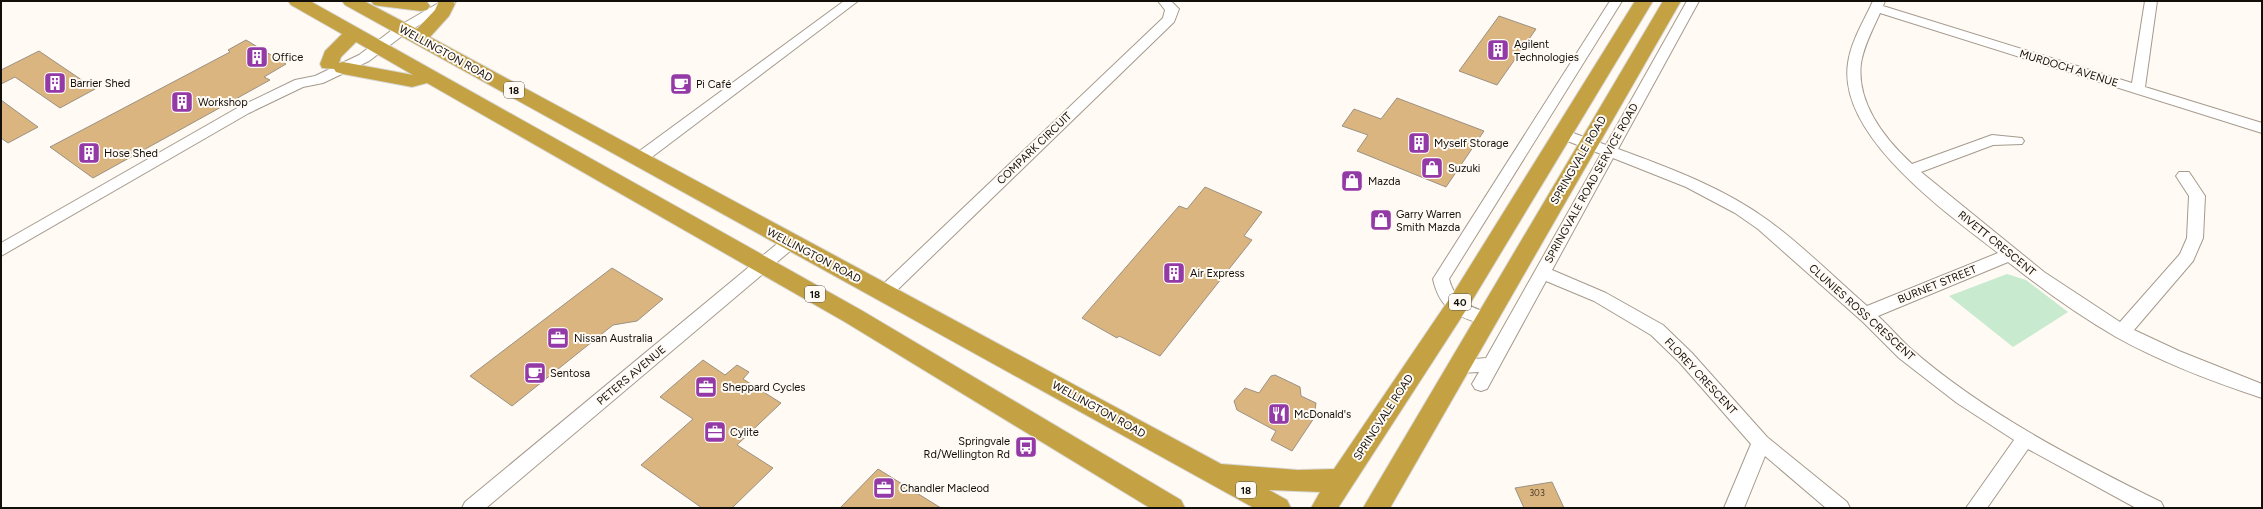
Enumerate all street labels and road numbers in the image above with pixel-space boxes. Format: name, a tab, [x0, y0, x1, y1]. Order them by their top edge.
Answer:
street label: WELLINGTON ROAD	[397, 22, 495, 85]
street label: MURDOCH AVENUE	[2018, 47, 2120, 90]
road number: 18	[504, 82, 524, 98]
street label: SPRINGVALE ROAD SERVICE ROAD	[1542, 101, 1641, 266]
street label: COMPARK CIRCUIT	[994, 109, 1074, 187]
street label: SPRINGVALE ROAD	[1548, 113, 1609, 207]
street label: RIVETT CRESCENT	[1955, 208, 2038, 279]
street label: WELLINGTON ROAD	[765, 225, 863, 286]
street label: CLUNIES ROSS CRESCENT	[1806, 261, 1917, 363]
street label: BURNET STREET	[1896, 263, 1979, 306]
road number: 18	[805, 286, 825, 302]
road number: 40	[1449, 294, 1471, 310]
street label: FLOREY CRESCENT	[1662, 335, 1739, 417]
street label: PETERS AVENUE	[594, 343, 668, 408]
street label: SPRINGVALE ROAD	[1351, 372, 1416, 463]
street label: WELLINGTON ROAD	[1050, 378, 1148, 441]
road number: 18	[1236, 482, 1256, 498]

